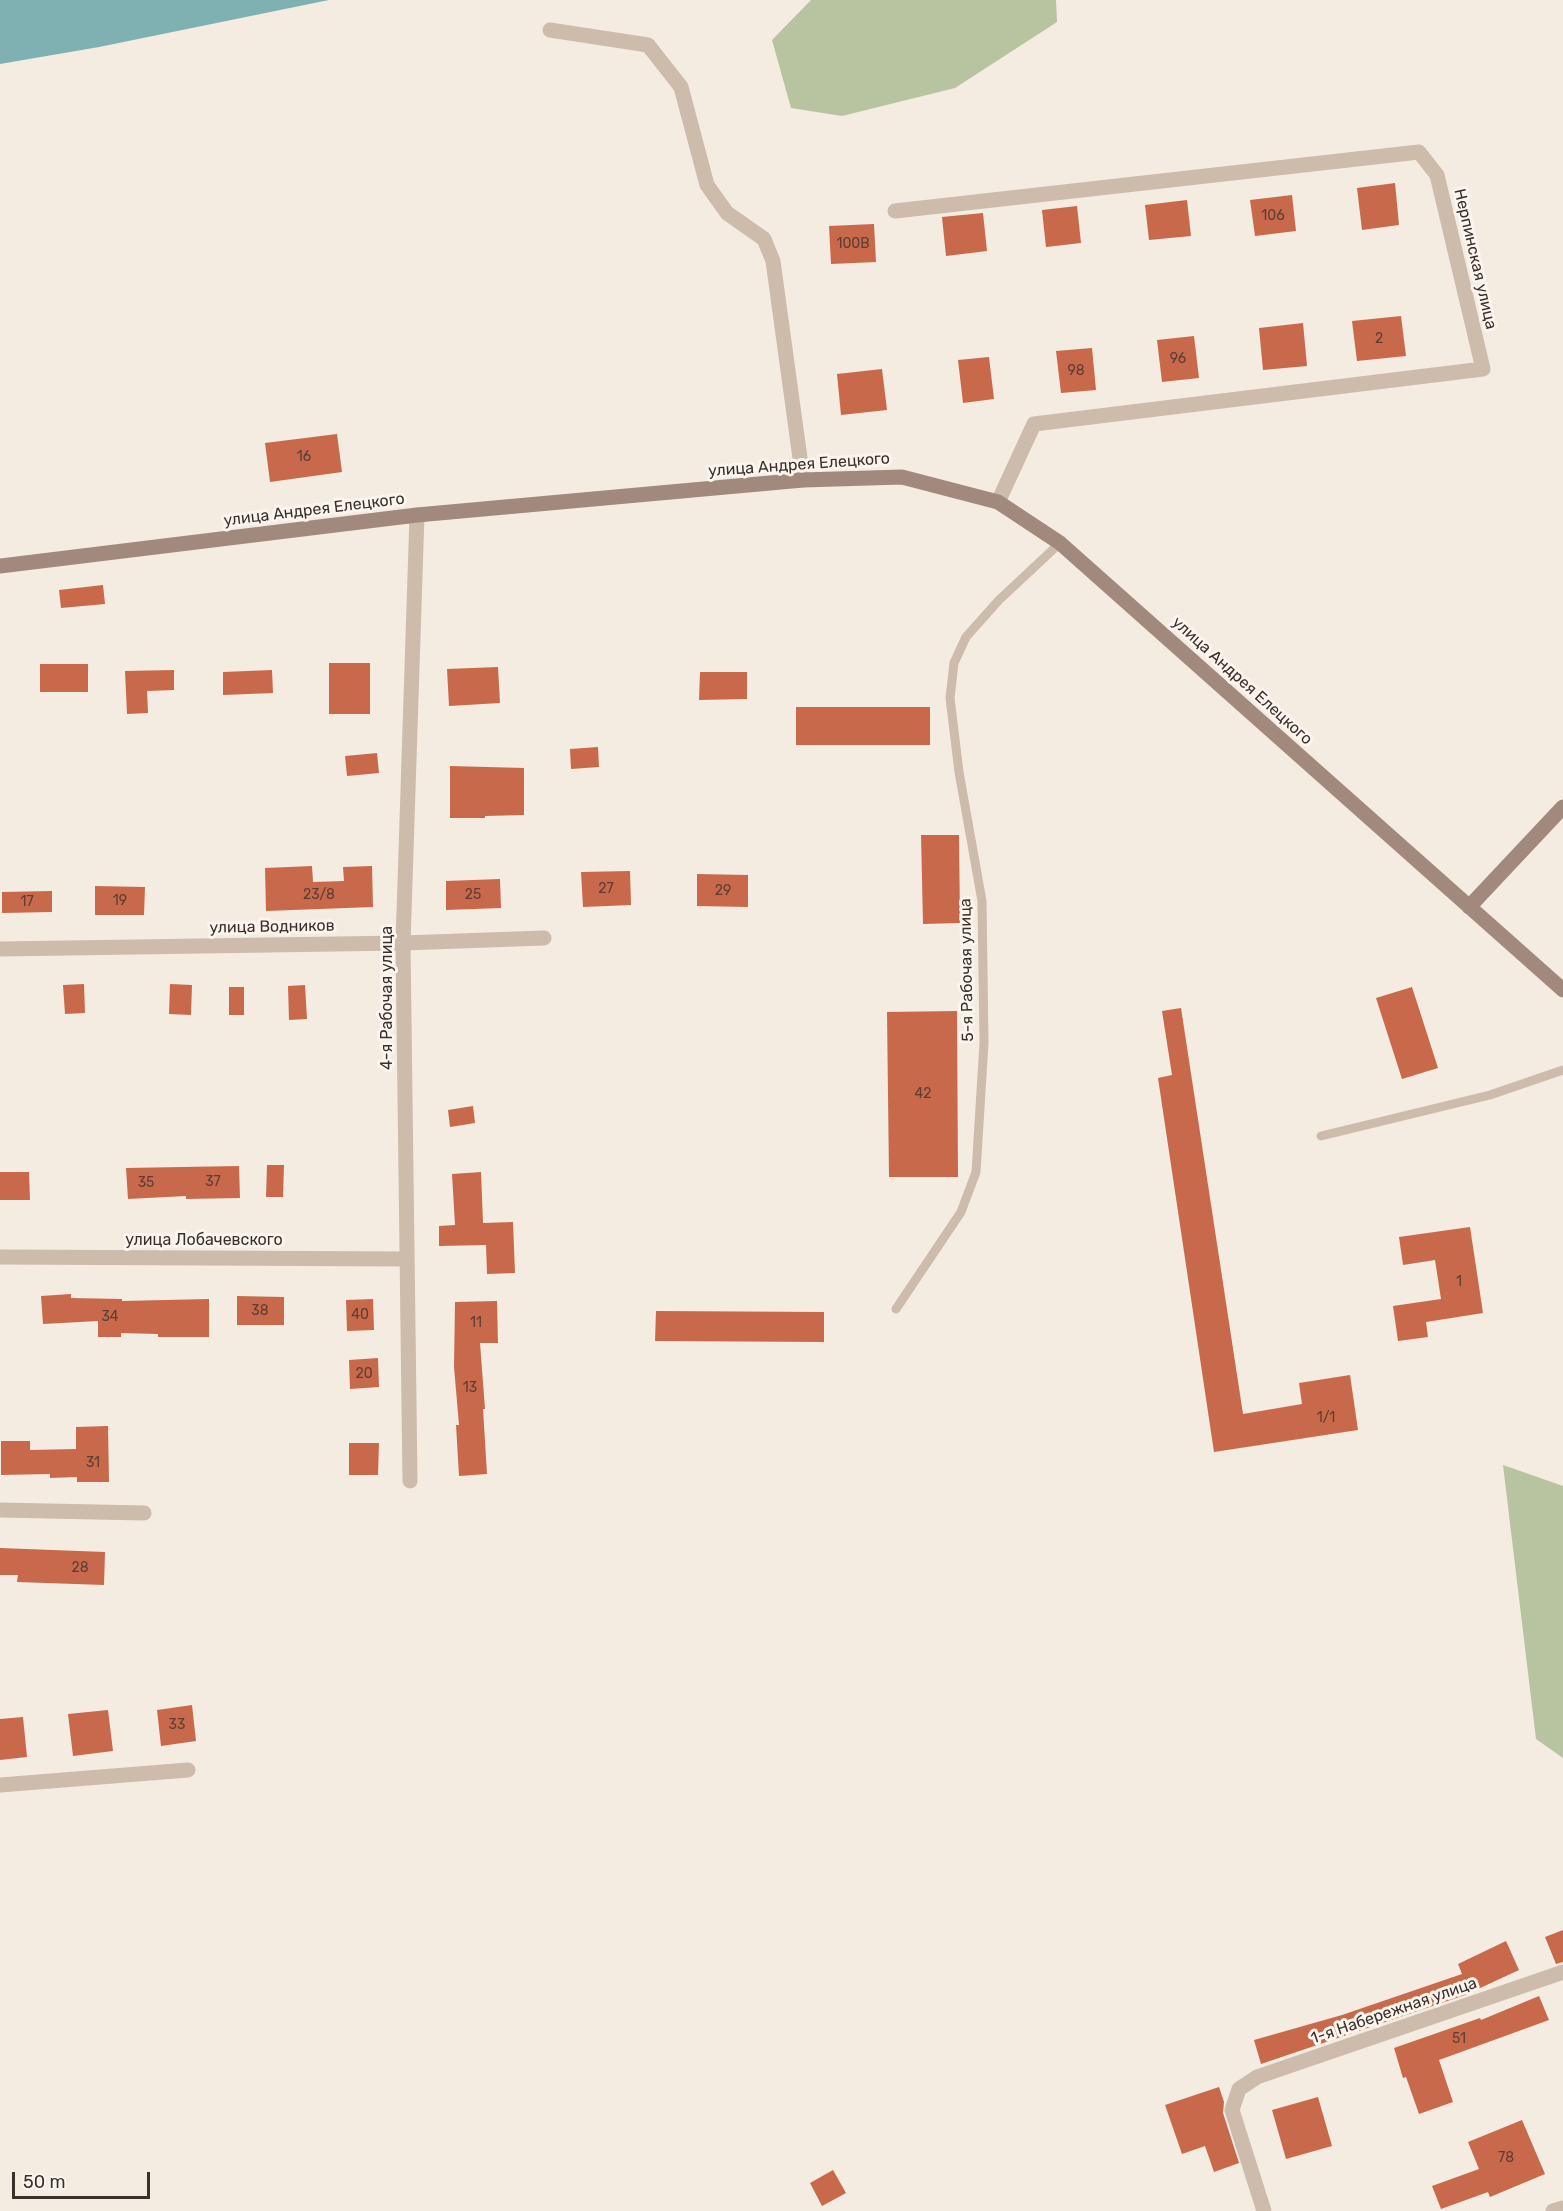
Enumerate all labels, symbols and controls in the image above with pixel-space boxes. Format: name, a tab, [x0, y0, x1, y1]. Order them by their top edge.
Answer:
street label: Нерпинская улица	[1449, 187, 1501, 331]
house number: 106	[1261, 208, 1285, 224]
house number: 100В	[836, 236, 870, 252]
house number: 2	[1375, 331, 1383, 347]
house number: 96	[1170, 351, 1186, 367]
house number: 98	[1067, 363, 1085, 379]
house number: 16	[297, 449, 311, 465]
street label: улица Андрея Елецкого	[707, 449, 891, 481]
street label: улица Андрея Елецкого	[222, 489, 406, 531]
street label: улица Андрея Елецкого	[1168, 613, 1316, 749]
house number: 27	[598, 881, 614, 897]
house number: 29	[715, 883, 731, 899]
house number: 23/8	[303, 887, 335, 903]
house number: 25	[465, 887, 481, 903]
house number: 19	[113, 893, 127, 909]
house number: 17	[20, 894, 34, 910]
street label: 5-я Рабочая улица	[956, 898, 978, 1042]
street label: улица Водников	[209, 916, 335, 938]
street label: 4-я Рабочая улица	[377, 926, 397, 1070]
house number: 42	[915, 1086, 931, 1102]
house number: 37	[205, 1174, 221, 1190]
house number: 35	[138, 1175, 154, 1191]
street label: улица Лобачевского	[125, 1230, 283, 1250]
house number: 1	[1456, 1274, 1462, 1290]
house number: 38	[251, 1303, 269, 1319]
house number: 40	[351, 1307, 369, 1323]
house number: 34	[101, 1309, 119, 1325]
house number: 11	[470, 1315, 482, 1331]
house number: 20	[355, 1366, 373, 1382]
house number: 13	[463, 1380, 477, 1396]
house number: 1/1	[1317, 1410, 1335, 1426]
house number: 31	[86, 1455, 100, 1471]
house number: 28	[71, 1560, 89, 1576]
house number: 33	[169, 1717, 185, 1733]
street label: 1-я Набережная улица	[1308, 1974, 1480, 2048]
house number: 51	[1452, 2031, 1466, 2047]
house number: 78	[1498, 2150, 1514, 2166]
scale bar	[15, 2160, 153, 2198]
text: 50 m	[23, 2171, 66, 2193]

